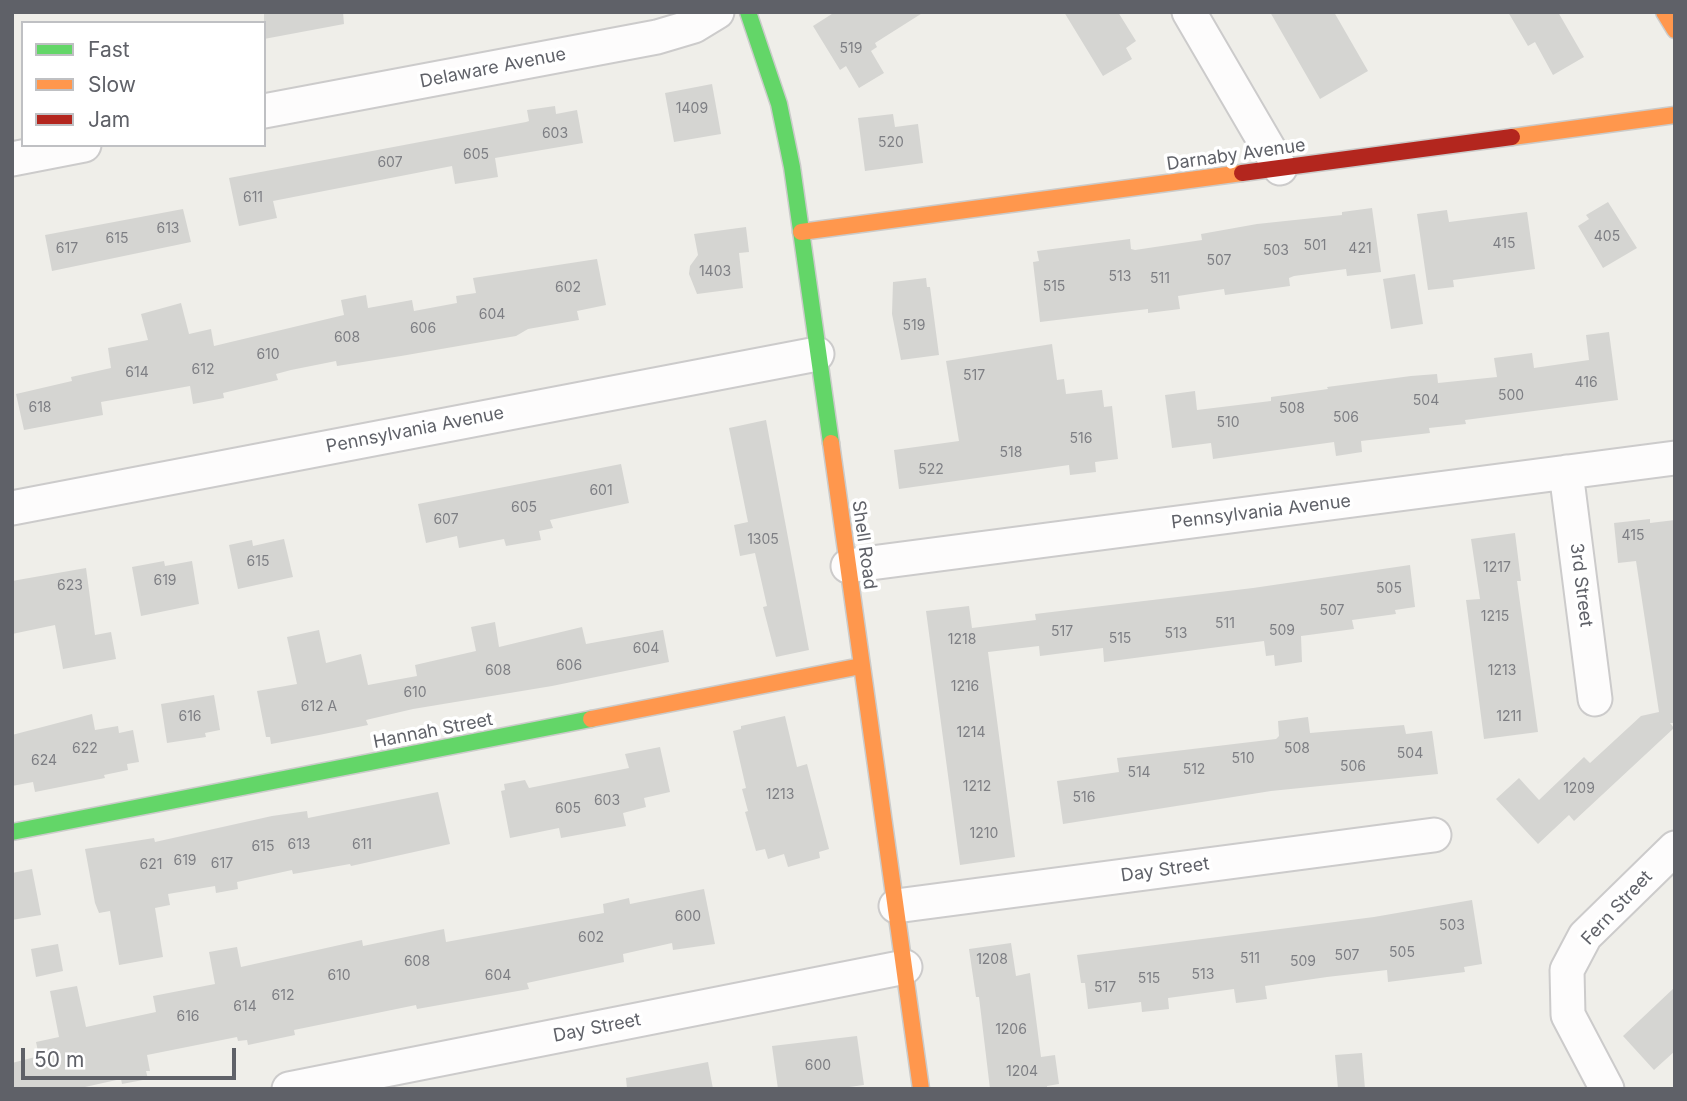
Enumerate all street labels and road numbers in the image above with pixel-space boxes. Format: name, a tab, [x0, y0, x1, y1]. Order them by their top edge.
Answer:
street label: Delaware Avenue	[418, 43, 568, 93]
street label: Darnaby Avenue	[1165, 135, 1307, 175]
street label: Pennsylvania Avenue	[324, 402, 506, 458]
street label: Pennsylvania Avenue	[1170, 490, 1352, 534]
street label: Shell Road	[847, 499, 881, 591]
street label: 3rd Street	[1565, 542, 1597, 628]
street label: Hannah Street	[371, 709, 495, 753]
street label: Day Street	[1120, 853, 1210, 887]
street label: Fern Street	[1577, 866, 1657, 950]
street label: Day Street	[551, 1009, 643, 1047]

